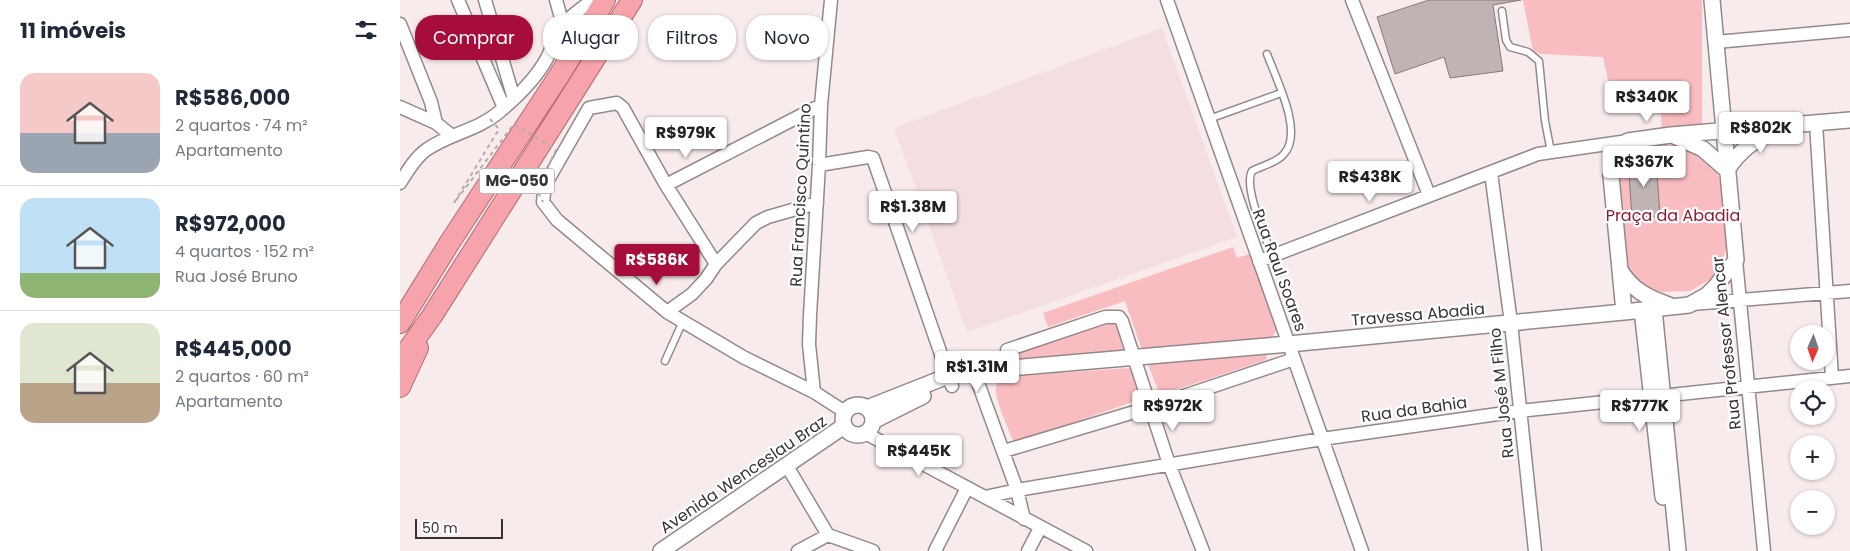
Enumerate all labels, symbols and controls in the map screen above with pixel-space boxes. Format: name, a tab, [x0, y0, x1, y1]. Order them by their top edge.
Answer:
chip: Comprar	[415, 15, 533, 60]
chip: Alugar	[543, 15, 638, 60]
chip: Filtros	[648, 15, 736, 60]
chip: Novo	[746, 15, 828, 60]
text: 11 imóveis	[20, 16, 126, 45]
icon: filters	[352, 16, 380, 44]
pin: R$340K	[1606, 80, 1688, 123]
text: R$586,000	[175, 83, 290, 112]
text: R$340K	[1615, 85, 1679, 108]
icon: home	[60, 93, 120, 153]
street label: Rua Francisco Quintino	[784, 103, 817, 287]
pin: R$802K	[1720, 112, 1802, 154]
text: 2 quartos · 74 m²	[175, 114, 308, 137]
pin: R$979K	[645, 116, 727, 159]
text: R$802K	[1730, 116, 1792, 139]
text: R$979K	[656, 121, 716, 144]
text: Apartamento	[175, 139, 283, 162]
pin: R$367K	[1603, 146, 1685, 188]
text: R$367K	[1614, 150, 1674, 173]
pin: R$438K	[1329, 160, 1411, 203]
text: R$438K	[1339, 165, 1402, 188]
road number: MG-050	[480, 168, 554, 194]
pin: R$1.38M	[867, 190, 959, 233]
text: R$1.38M	[880, 195, 946, 218]
park label: Praça da Abadia	[1606, 204, 1740, 227]
street label: Rua Raul Soares	[1247, 206, 1312, 335]
text: R$972,000	[175, 209, 286, 238]
icon: home	[60, 218, 120, 278]
text: 4 quartos · 152 m²	[175, 240, 314, 263]
pin: R$586K	[616, 244, 698, 286]
text: R$586K	[625, 248, 689, 271]
street label: Rua Professor Alencar	[1706, 255, 1747, 431]
text: Rua José Bruno	[175, 265, 298, 288]
street label: Travessa Abadia	[1350, 297, 1486, 332]
north arrow	[1790, 325, 1835, 370]
map controls	[1790, 325, 1835, 535]
street label: Rua José M Filho	[1483, 327, 1520, 459]
text: R$445,000	[175, 334, 292, 363]
icon: home	[60, 343, 120, 403]
pin: R$1.31M	[931, 350, 1023, 393]
text: R$1.31M	[946, 355, 1008, 378]
text: 2 quartos · 60 m²	[175, 365, 309, 388]
button: locate	[1790, 380, 1835, 425]
text: Apartamento	[175, 390, 283, 413]
pin: R$972K	[1132, 390, 1214, 432]
pin: R$777K	[1599, 390, 1681, 432]
street label: Rua da Bahia	[1360, 391, 1468, 428]
text: R$972K	[1143, 394, 1203, 417]
text: R$777K	[1611, 394, 1669, 417]
street label: Avenida Wenceslau Braz	[655, 410, 831, 539]
pin: R$445K	[878, 434, 960, 477]
button: +	[1790, 435, 1835, 480]
text: R$445K	[887, 439, 951, 462]
button: −	[1790, 490, 1835, 535]
scale bar	[415, 516, 502, 539]
text: 50 m	[422, 518, 458, 538]

